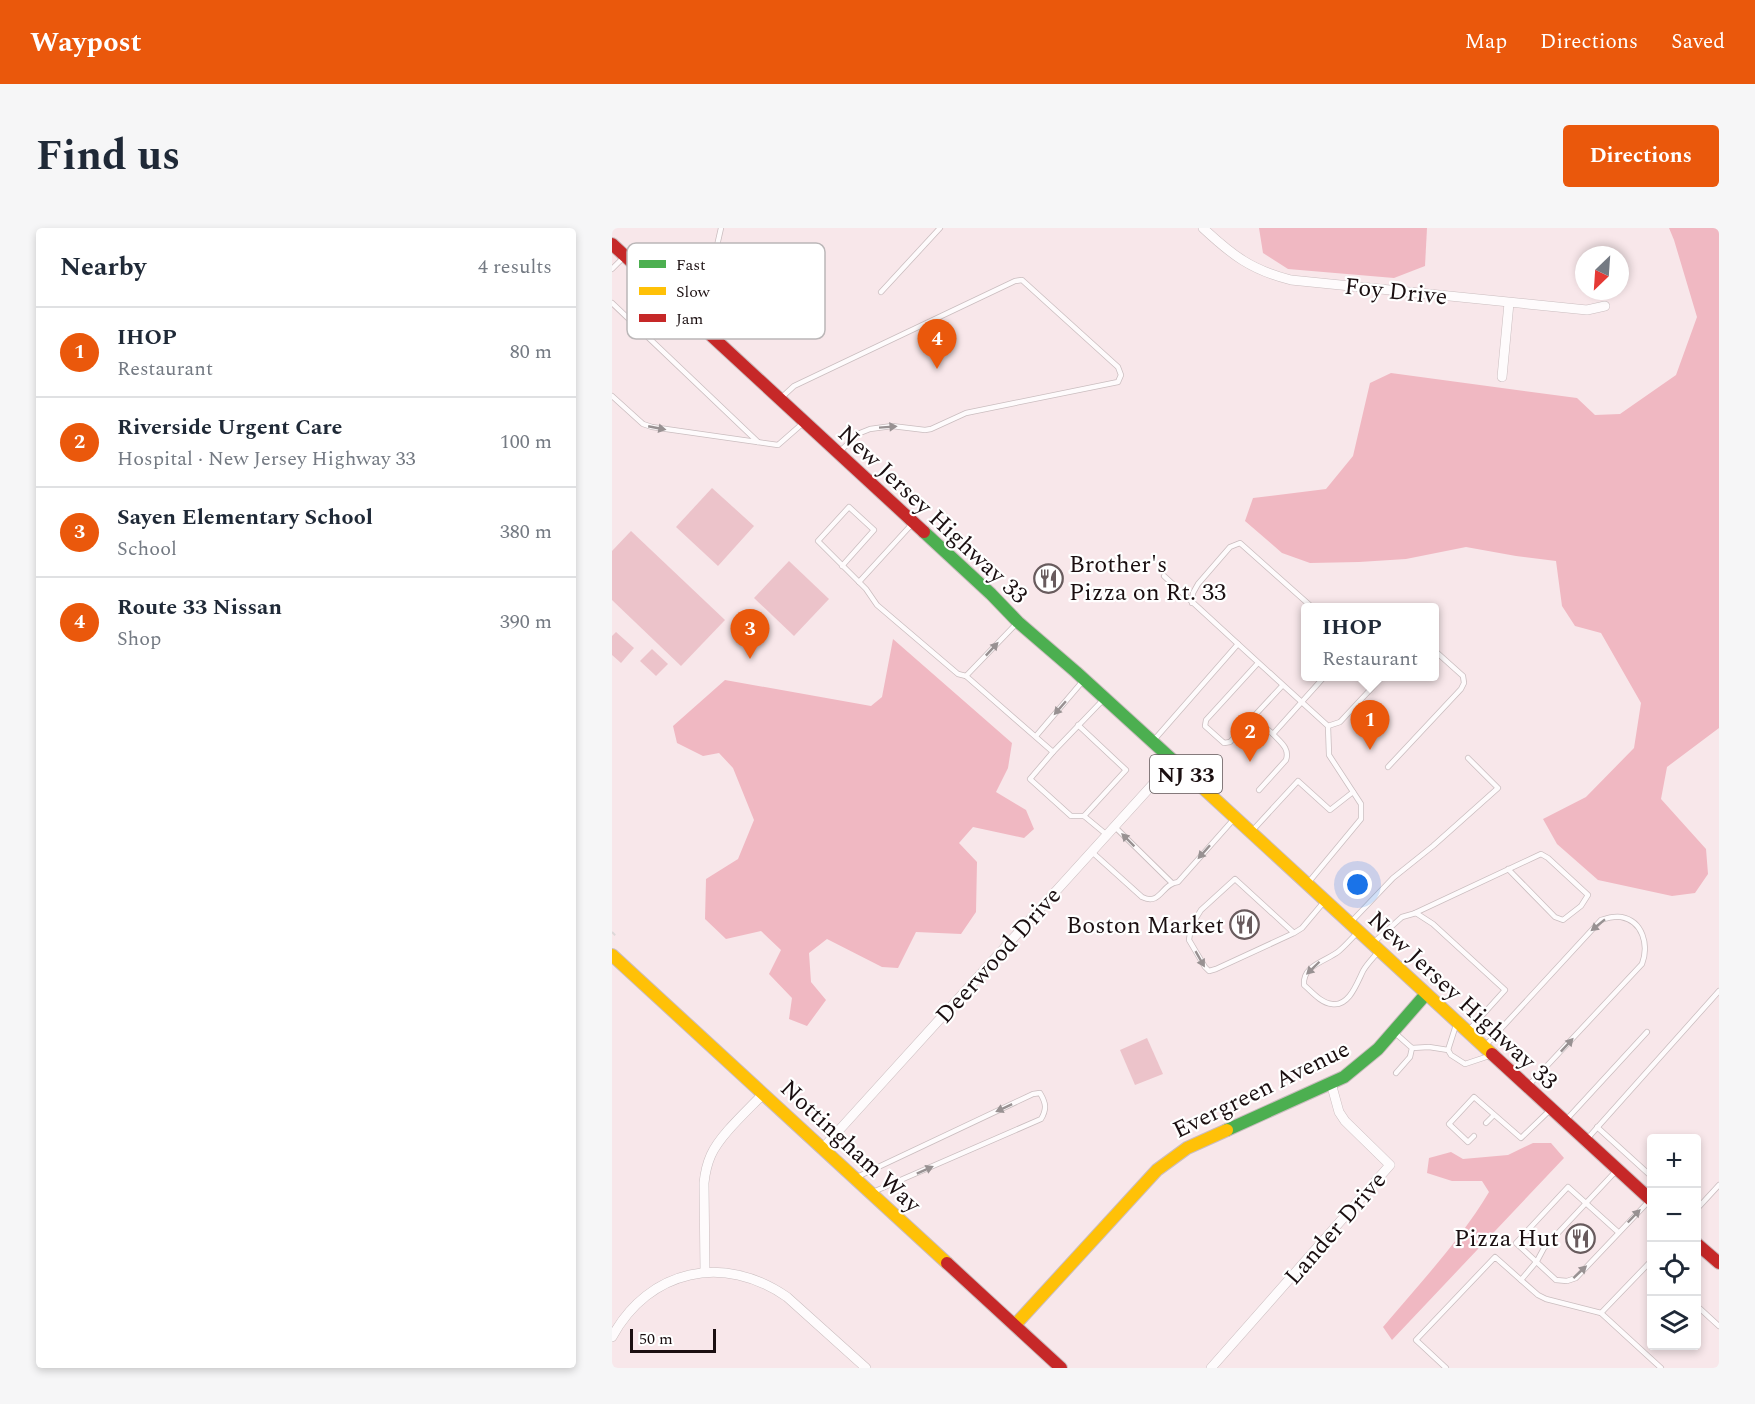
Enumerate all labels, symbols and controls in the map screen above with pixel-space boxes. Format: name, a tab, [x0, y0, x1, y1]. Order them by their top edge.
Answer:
text: Waypost	[30, 21, 141, 64]
text: Map	[1465, 26, 1507, 58]
text: Directions	[1540, 26, 1638, 58]
text: Saved	[1671, 26, 1725, 58]
text: Find us	[36, 125, 180, 188]
button: Directions	[1563, 125, 1719, 187]
legend	[627, 243, 825, 339]
north arrow	[1575, 246, 1629, 300]
text: Nearby	[60, 247, 146, 287]
text: 4 results	[478, 252, 552, 282]
text: Fast	[676, 253, 706, 277]
street label: Foy Drive	[1343, 269, 1449, 315]
text: Slow	[676, 280, 711, 304]
text: Jam	[676, 307, 704, 331]
pin: 4	[918, 320, 956, 369]
text: IHOP	[117, 321, 177, 354]
text: 1	[74, 337, 85, 367]
text: 80 m	[510, 337, 552, 367]
text: Restaurant	[117, 354, 213, 384]
text: Riverside Urgent Care	[117, 411, 343, 444]
street label: New Jersey Highway 33	[829, 417, 1036, 613]
one-way arrow	[878, 423, 897, 432]
one-way arrow	[648, 424, 667, 433]
text: 2	[74, 427, 85, 457]
text: 100 m	[500, 427, 552, 457]
text: Hospital · New Jersey Highway 33	[117, 444, 416, 474]
text: Sayen Elementary School	[117, 501, 373, 534]
text: 3	[74, 517, 85, 547]
text: 380 m	[500, 517, 552, 547]
text: School	[117, 534, 177, 564]
place label: Brother's Pizza on Rt. 33	[1069, 547, 1226, 611]
restaurant icon: Brother's Pizza on Rt. 33	[1032, 562, 1064, 594]
text: Route 33 Nissan	[117, 591, 282, 624]
popup	[1301, 603, 1439, 681]
text: 4	[74, 607, 85, 637]
text: 390 m	[500, 607, 552, 637]
pin: 3	[730, 610, 770, 659]
text: IHOP	[1322, 611, 1382, 644]
text: Shop	[117, 624, 161, 654]
one-way arrow	[985, 642, 998, 657]
text: Restaurant	[1322, 644, 1418, 674]
one-way arrow	[1054, 700, 1067, 715]
pin: 1	[1350, 700, 1389, 750]
pin: 2	[1230, 712, 1270, 762]
road number: NJ 33	[1150, 755, 1222, 793]
one-way arrow	[1121, 833, 1136, 847]
one-way arrow	[1198, 844, 1211, 859]
your location	[1343, 870, 1372, 899]
street label: Deerwood Drive	[927, 879, 1070, 1032]
street label: New Jersey Highway 33	[1359, 903, 1566, 1099]
place label: Boston Market	[1066, 908, 1224, 944]
restaurant icon: Boston Market	[1229, 909, 1261, 941]
one-way arrow	[1590, 919, 1606, 931]
one-way arrow	[1195, 951, 1205, 968]
one-way arrow	[1306, 961, 1321, 975]
street label: Evergreen Avenue	[1167, 1031, 1356, 1148]
one-way arrow	[1560, 1037, 1574, 1052]
street label: Nottingham Way	[772, 1072, 930, 1223]
one-way arrow	[995, 1104, 1012, 1113]
map controls	[1647, 1134, 1701, 1350]
button: +	[1647, 1134, 1701, 1188]
street label: Lander Drive	[1276, 1164, 1395, 1293]
one-way arrow	[916, 1165, 934, 1175]
button: −	[1647, 1188, 1701, 1242]
one-way arrow	[1627, 1208, 1641, 1223]
place label: Pizza Hut	[1454, 1221, 1559, 1257]
restaurant icon: Pizza Hut	[1564, 1222, 1596, 1254]
button: locate	[1647, 1242, 1701, 1296]
one-way arrow	[1573, 1265, 1588, 1279]
button: layers	[1647, 1296, 1701, 1350]
scale bar	[630, 1326, 716, 1354]
text: 50 m	[639, 1327, 673, 1351]

